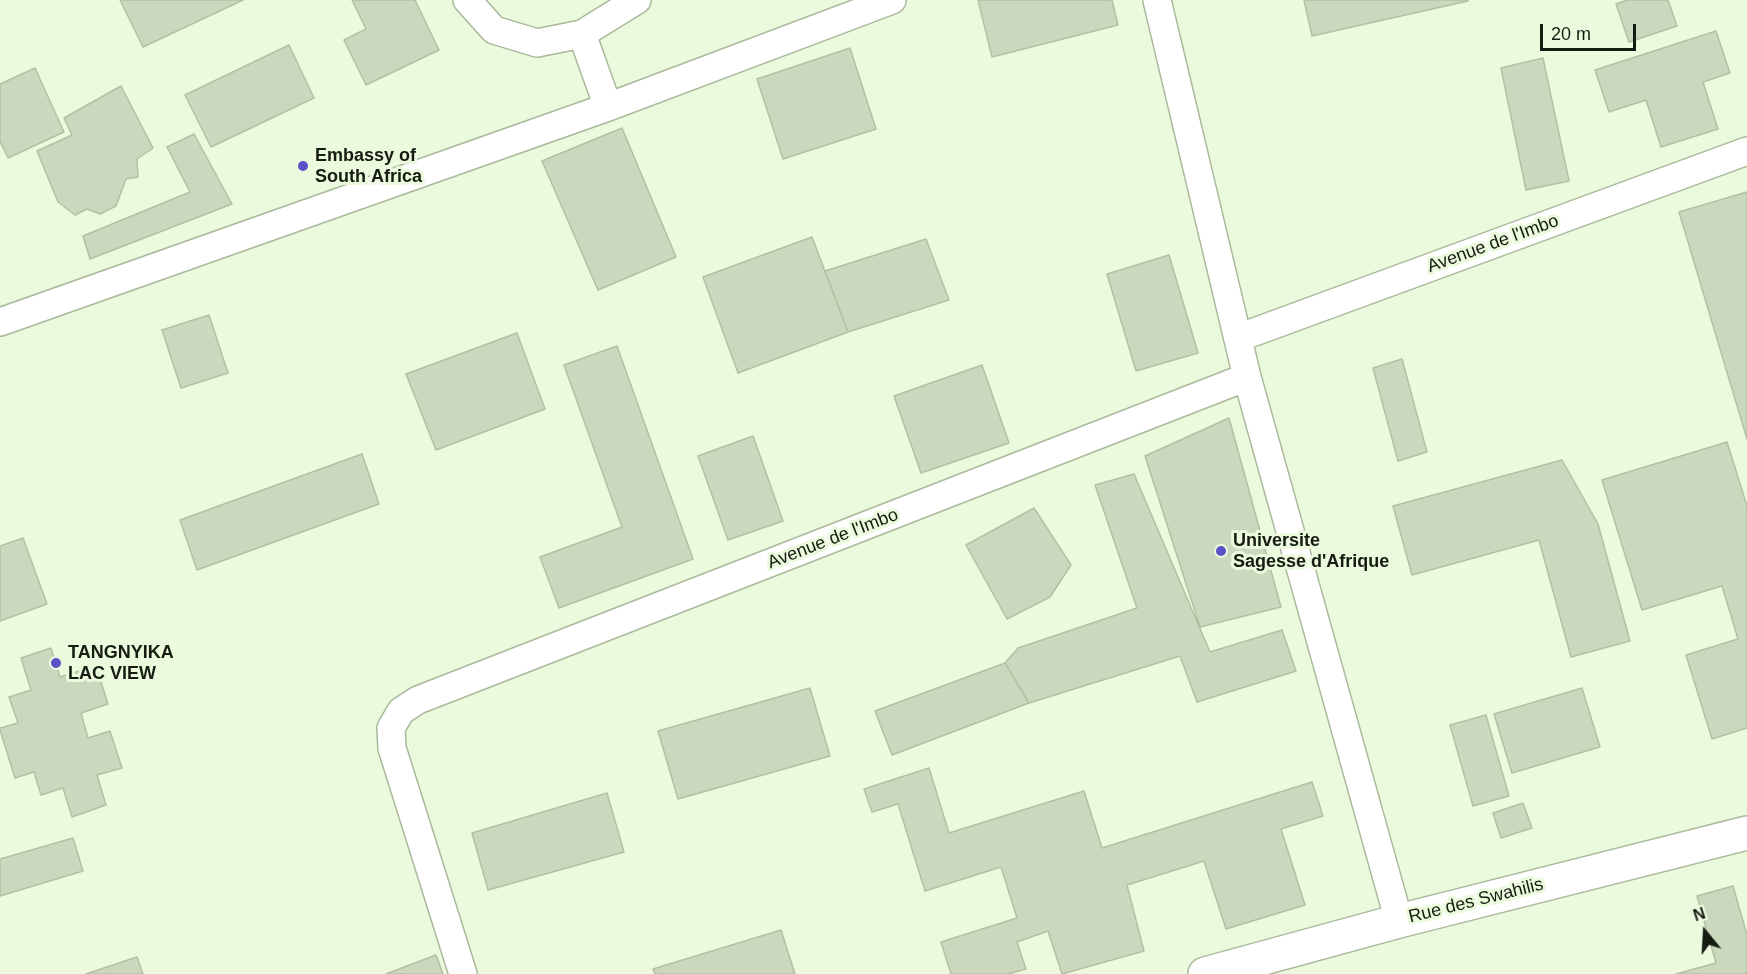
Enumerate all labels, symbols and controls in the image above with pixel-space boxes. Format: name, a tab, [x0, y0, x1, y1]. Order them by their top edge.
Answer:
scale bar	[1543, 12, 1639, 50]
text: 20 m	[1551, 24, 1591, 44]
place label: Embassy of South Africa	[315, 145, 422, 188]
marker: Embassy of South Africa	[296, 159, 310, 173]
street label: Avenue de l'Imbo	[1424, 210, 1562, 278]
street label: Avenue de l'Imbo	[765, 504, 901, 574]
place label: Universite Sagesse d'Afrique	[1233, 530, 1389, 572]
marker: Universite Sagesse d'Afrique	[1214, 544, 1228, 558]
place label: TANGNYIKA LAC VIEW	[68, 642, 174, 684]
marker: TANGNYIKA LAC VIEW	[49, 656, 63, 670]
street label: Rue des Swahilis	[1406, 874, 1546, 928]
north arrow	[1675, 902, 1735, 962]
text: N	[1691, 905, 1707, 924]

